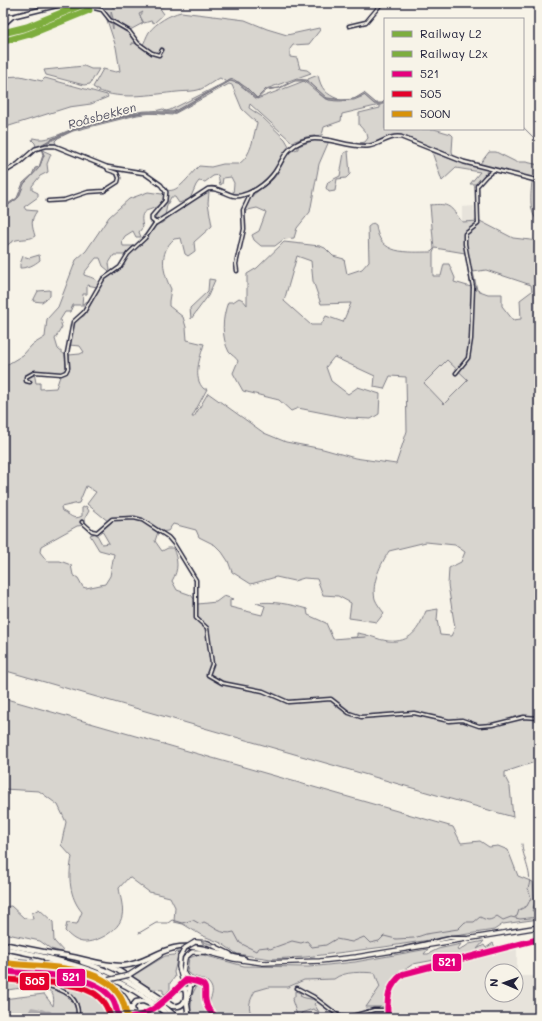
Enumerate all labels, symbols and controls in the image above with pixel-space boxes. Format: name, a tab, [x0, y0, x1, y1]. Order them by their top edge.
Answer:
legend	[384, 18, 524, 130]
text: Railway L2	[420, 25, 482, 41]
text: Railway L2x	[420, 45, 488, 61]
text: 521	[420, 65, 439, 81]
text: 505	[420, 85, 441, 101]
water label: Roåsbekken	[66, 98, 138, 132]
text: 500N	[420, 105, 451, 121]
one-way arrow	[201, 939, 214, 946]
line badge: 521	[432, 953, 462, 972]
text: 521	[438, 954, 456, 969]
north arrow	[484, 963, 524, 1003]
line badge: 521	[56, 968, 86, 987]
text: 521	[62, 969, 80, 984]
line badge: 505	[19, 972, 50, 991]
text: 505	[25, 973, 46, 988]
text: N	[486, 978, 501, 987]

